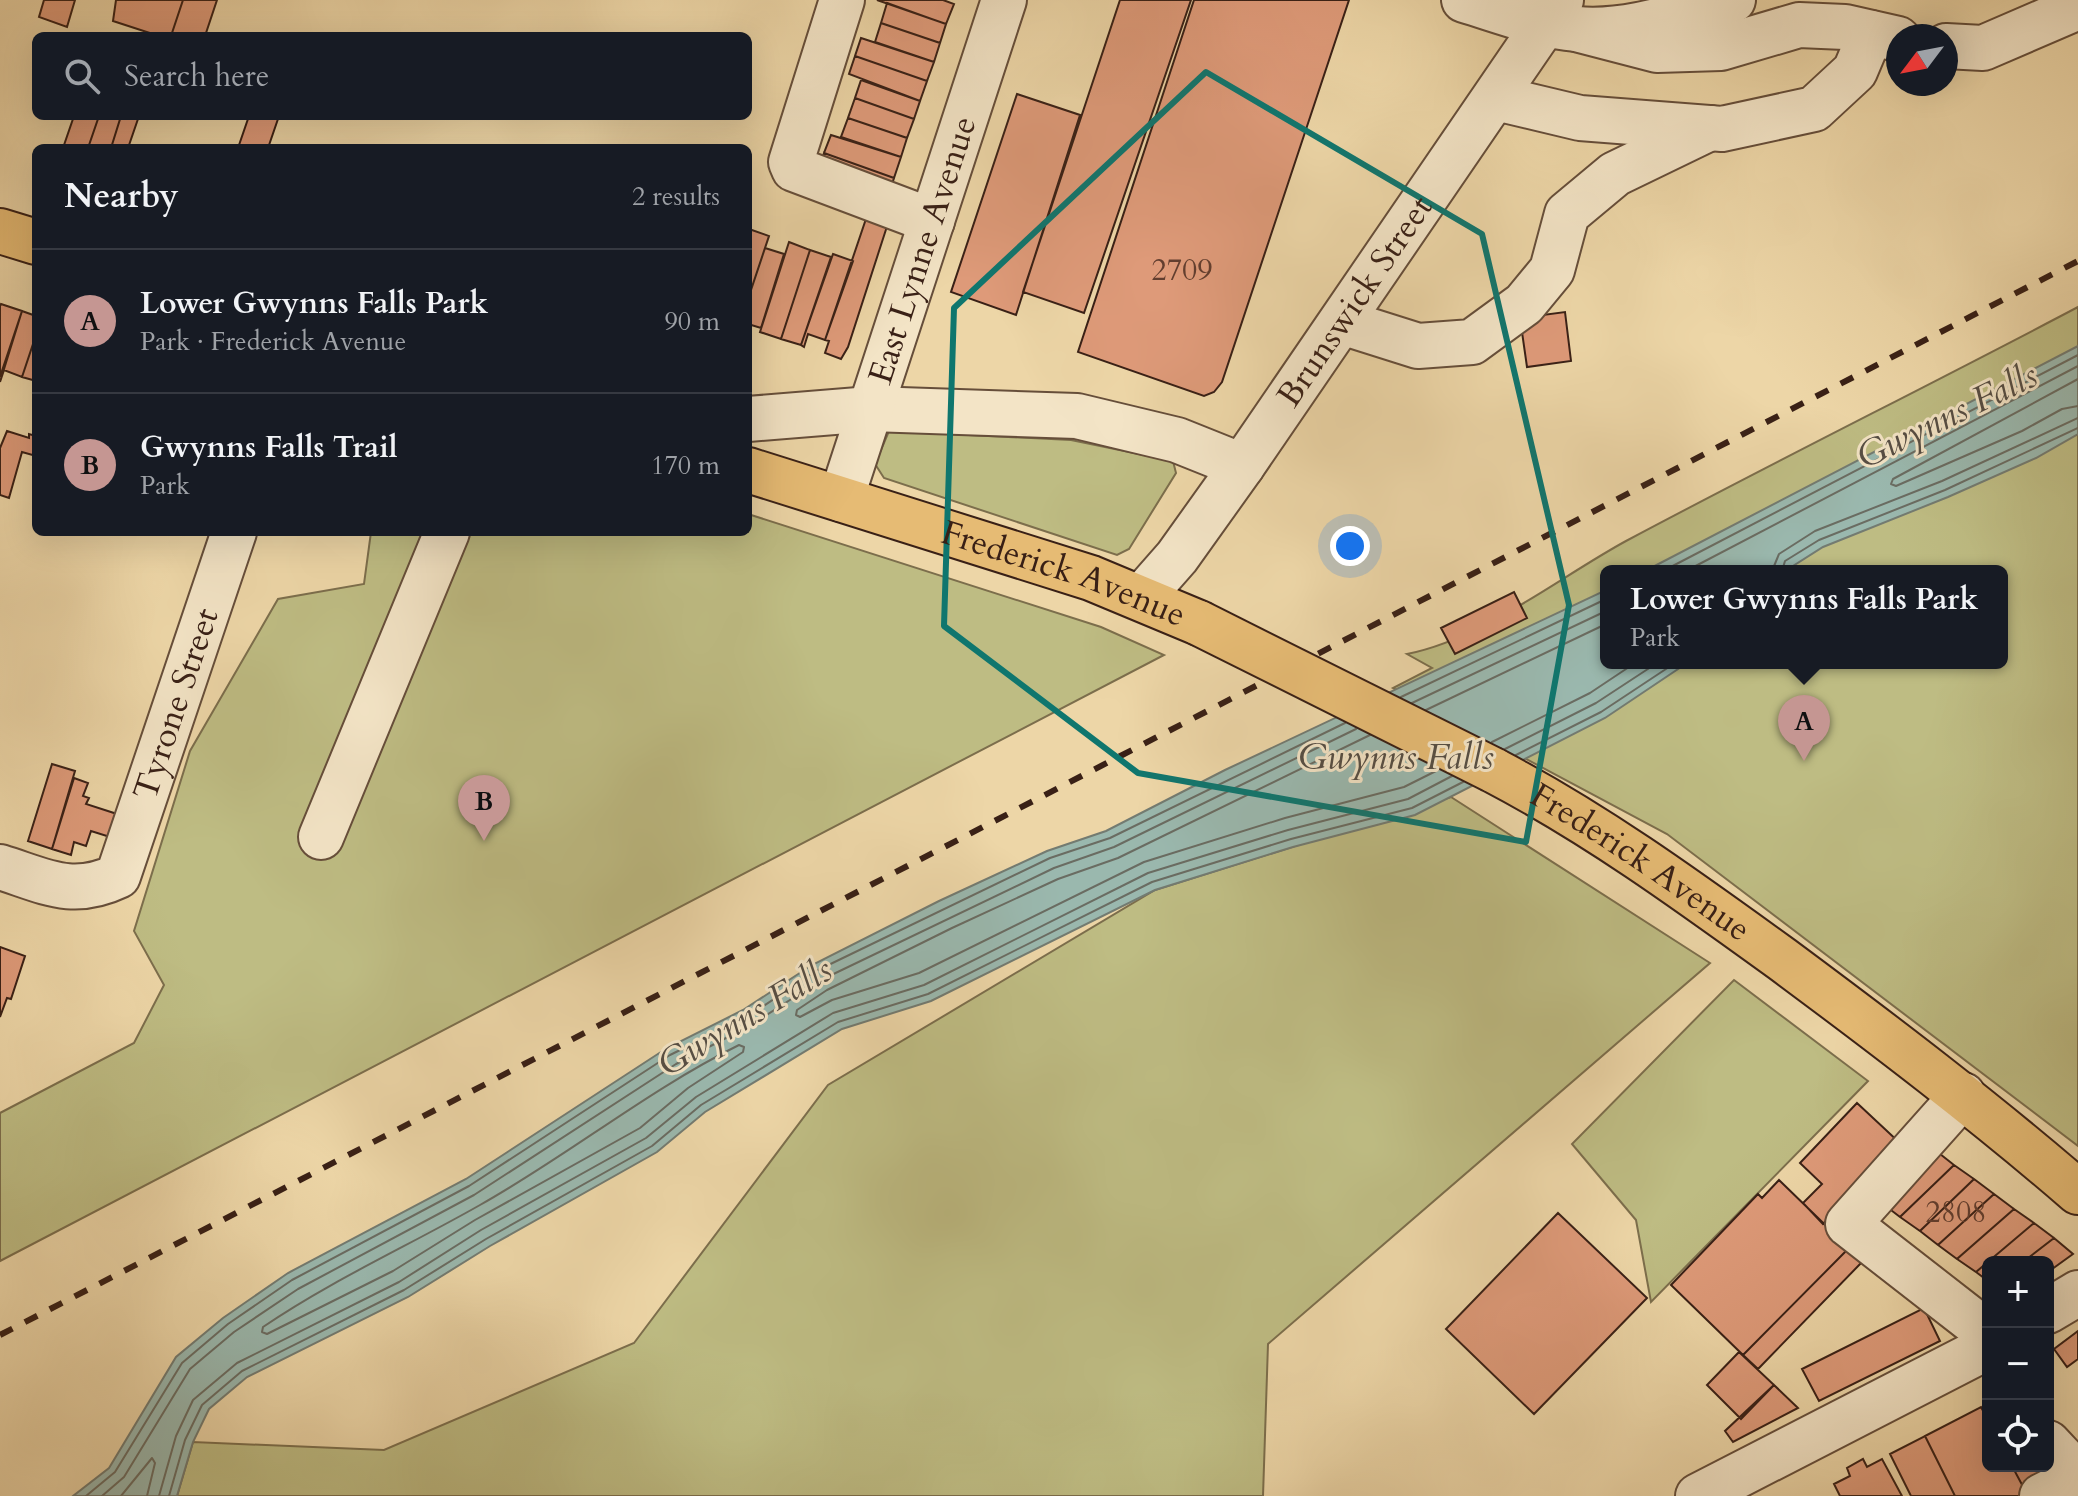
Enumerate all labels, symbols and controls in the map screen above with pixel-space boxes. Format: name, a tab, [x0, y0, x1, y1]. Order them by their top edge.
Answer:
north arrow	[1886, 24, 1958, 96]
search box	[32, 32, 752, 120]
icon: search	[60, 54, 104, 98]
text: Search here	[124, 56, 269, 97]
street label: East Lynne Avenue	[857, 110, 988, 390]
text: Nearby	[64, 173, 179, 219]
text: 2 results	[632, 179, 720, 214]
street label: Brunswick Street	[1266, 186, 1443, 416]
house number: 2709	[1151, 250, 1213, 291]
text: Lower Gwynns Falls Park	[140, 283, 488, 324]
text: A	[80, 304, 100, 339]
text: 90 m	[664, 304, 720, 339]
text: Park · Frederick Avenue	[140, 324, 406, 359]
water label: Gwynns Falls	[1848, 351, 2046, 481]
text: Gwynns Falls Trail	[140, 427, 397, 468]
text: B	[81, 448, 99, 483]
text: 170 m	[651, 448, 720, 483]
text: Park	[140, 468, 190, 503]
street label: Frederick Avenue	[936, 509, 1192, 638]
your location	[1330, 526, 1370, 566]
popup	[1600, 565, 2008, 669]
text: Lower Gwynns Falls Park	[1630, 579, 1978, 620]
street label: Tyrone Street	[122, 602, 230, 806]
text: Park	[1630, 620, 1680, 655]
pin: A	[1778, 695, 1830, 761]
water label: Gwynns Falls	[1298, 733, 1494, 782]
street label: Frederick Avenue	[1522, 772, 1760, 952]
pin: B	[458, 775, 510, 841]
water label: Gwynns Falls	[649, 946, 841, 1088]
house number: 2808	[1925, 1192, 1987, 1233]
map controls	[1982, 1256, 2054, 1472]
button: +	[1982, 1256, 2054, 1328]
button: −	[1982, 1328, 2054, 1400]
button: locate	[1982, 1400, 2054, 1472]

